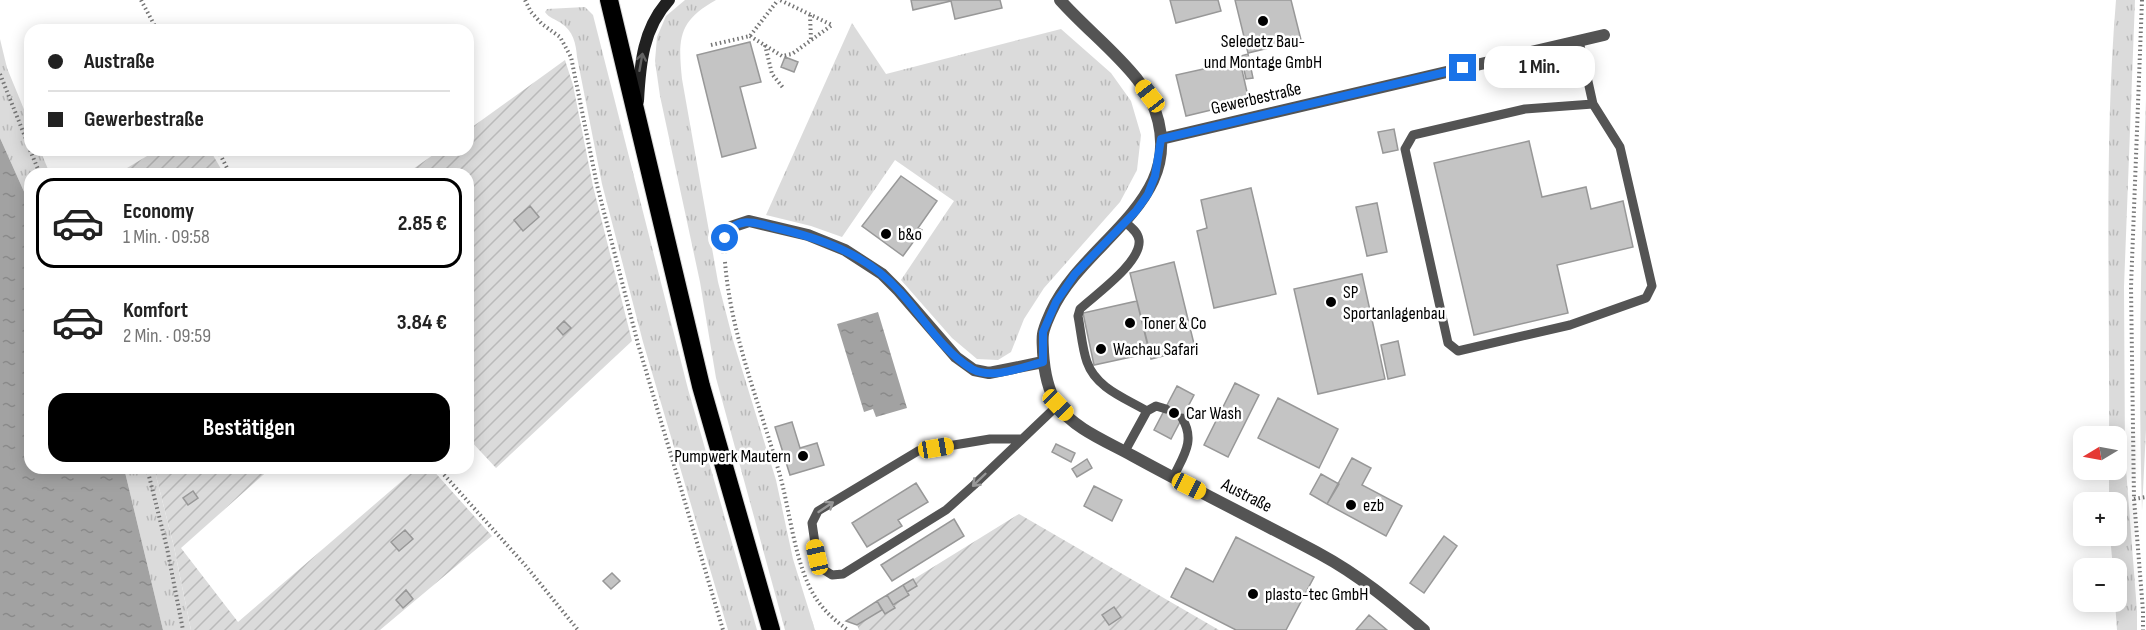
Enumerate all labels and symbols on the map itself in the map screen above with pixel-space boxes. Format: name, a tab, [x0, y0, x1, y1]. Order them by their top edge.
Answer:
marker: Seledetz Bau- und Montage GmbH	[1256, 14, 1270, 28]
place label: Seledetz Bau- und Montage GmbH	[1204, 31, 1322, 73]
callout: 1 Min.	[1484, 47, 1595, 89]
one-way arrow	[636, 53, 647, 72]
route end	[1449, 54, 1476, 81]
car	[1132, 76, 1168, 116]
street label: Gewerbestraße	[1209, 78, 1303, 119]
route start	[711, 224, 738, 251]
place label: b&o	[898, 224, 922, 245]
marker: b&o	[879, 227, 893, 241]
place label: SP Sportanlagenbau	[1343, 282, 1445, 324]
marker: SP Sportanlagenbau	[1324, 295, 1338, 309]
place label: Toner & Co	[1142, 313, 1207, 334]
marker: Toner & Co	[1123, 316, 1137, 330]
place label: Wachau Safari	[1113, 339, 1198, 360]
marker: Wachau Safari	[1094, 342, 1108, 356]
car	[1039, 386, 1077, 424]
place label: Car Wash	[1186, 403, 1242, 424]
marker: Car Wash	[1167, 406, 1181, 420]
north arrow	[2073, 426, 2127, 480]
car	[917, 436, 955, 460]
place label: Pumpwerk Mautern	[674, 446, 791, 467]
marker: Pumpwerk Mautern	[796, 449, 810, 463]
car	[1169, 470, 1209, 502]
one-way arrow	[972, 473, 987, 487]
street label: Austraße	[1217, 473, 1276, 517]
place label: ezb	[1363, 495, 1384, 516]
marker: ezb	[1344, 498, 1358, 512]
one-way arrow	[817, 501, 833, 513]
car	[804, 537, 830, 577]
place label: plasto-tec GmbH	[1265, 584, 1368, 605]
marker: plasto-tec GmbH	[1246, 587, 1260, 601]

